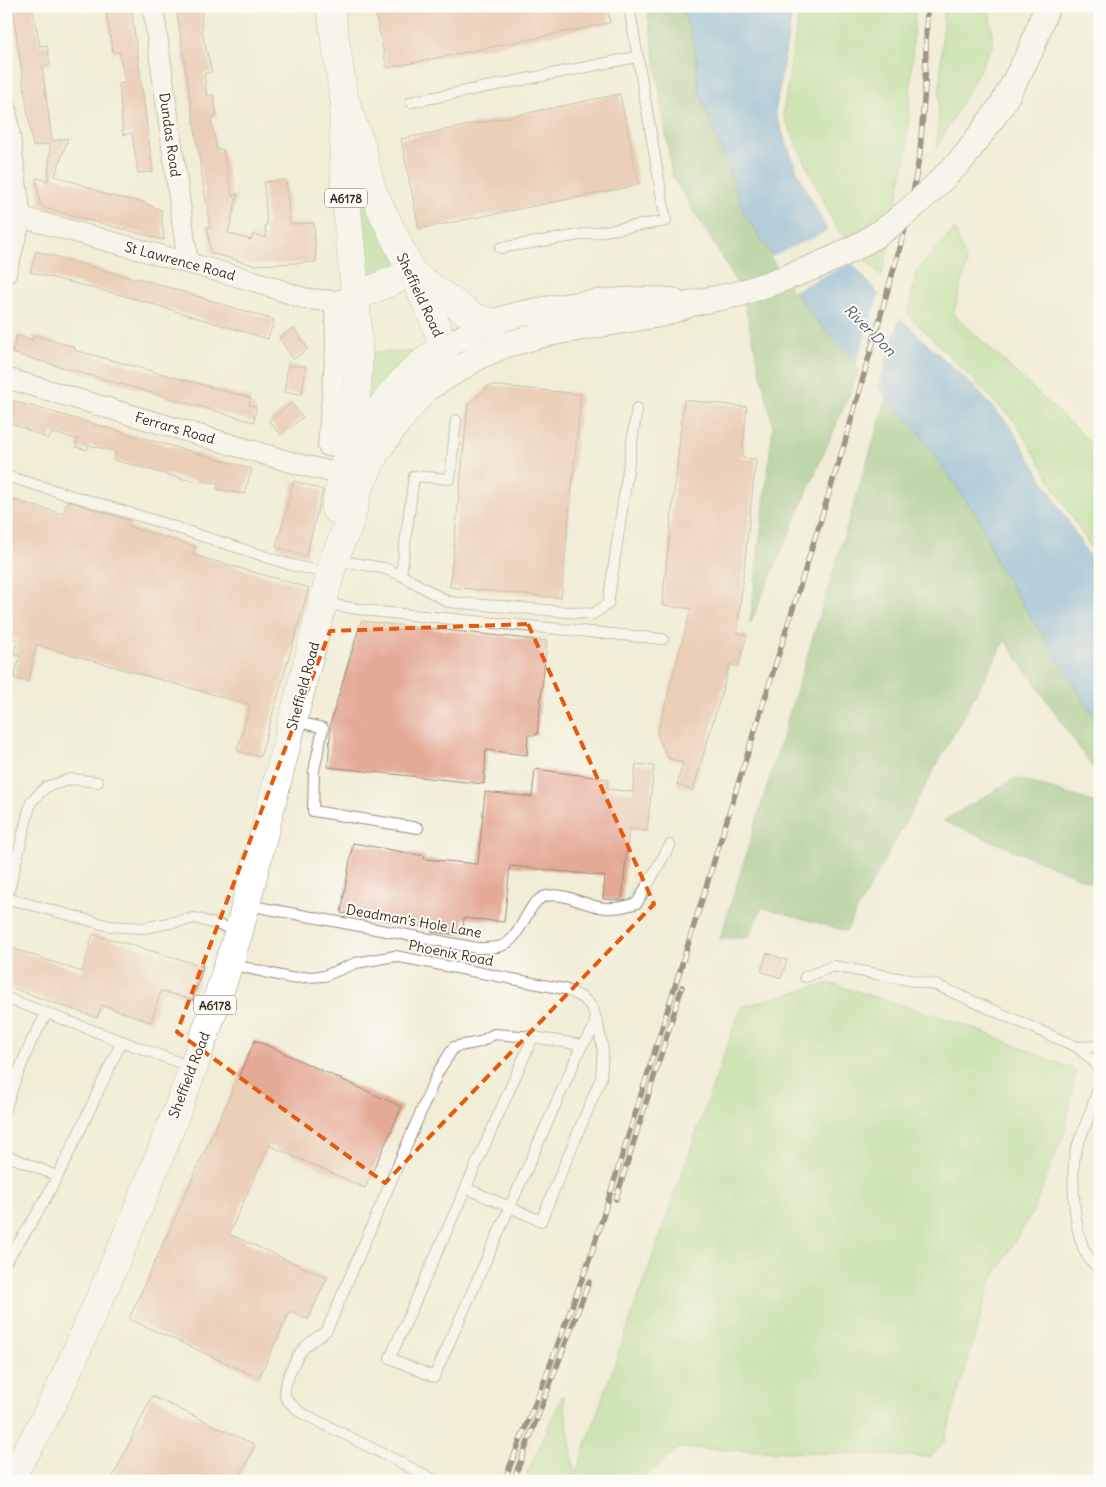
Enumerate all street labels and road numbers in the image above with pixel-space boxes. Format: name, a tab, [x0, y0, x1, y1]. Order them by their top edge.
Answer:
street label: Dundas Road	[155, 92, 185, 178]
road number: A6178	[325, 188, 367, 208]
street label: St Lawrence Road	[123, 238, 237, 284]
street label: Sheffield Road	[393, 250, 447, 340]
street label: Ferrars Road	[133, 408, 217, 448]
street label: Sheffield Road	[283, 640, 323, 732]
street label: Deadman's Hole Lane	[345, 900, 483, 942]
street label: Phoenix Road	[407, 936, 495, 970]
road number: A6178	[194, 996, 236, 1014]
street label: Sheffield Road	[164, 1029, 214, 1121]

